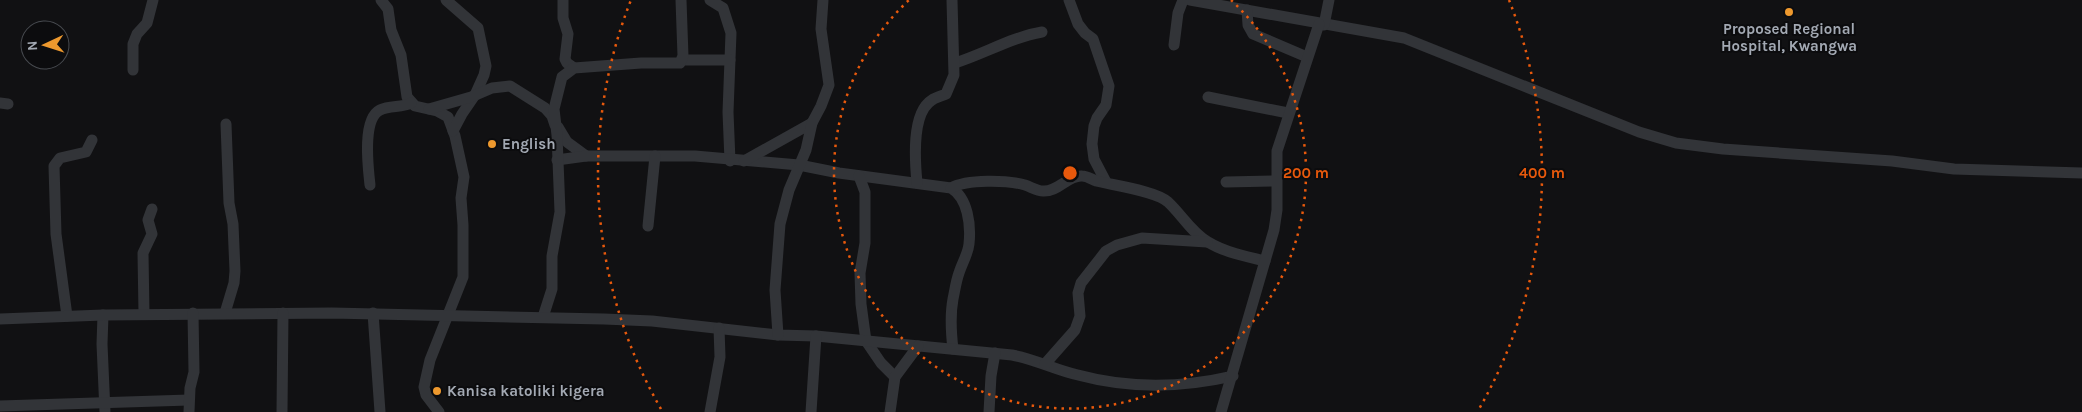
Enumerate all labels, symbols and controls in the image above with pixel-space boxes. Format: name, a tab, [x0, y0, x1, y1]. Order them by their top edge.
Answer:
marker: Proposed Regional Hospital, Kwangwa	[1783, 6, 1795, 18]
north arrow	[20, 20, 70, 70]
place label: Proposed Regional Hospital, Kwangwa	[1721, 20, 1857, 55]
text: N	[24, 40, 41, 51]
place label: English	[502, 135, 556, 153]
marker: English	[486, 138, 498, 150]
centre of rings	[1061, 164, 1079, 182]
text: 200 m	[1283, 164, 1329, 182]
text: 400 m	[1519, 164, 1565, 182]
place label: Kanisa katoliki kigera	[447, 382, 605, 400]
marker: Kanisa katoliki kigera	[431, 385, 443, 397]

